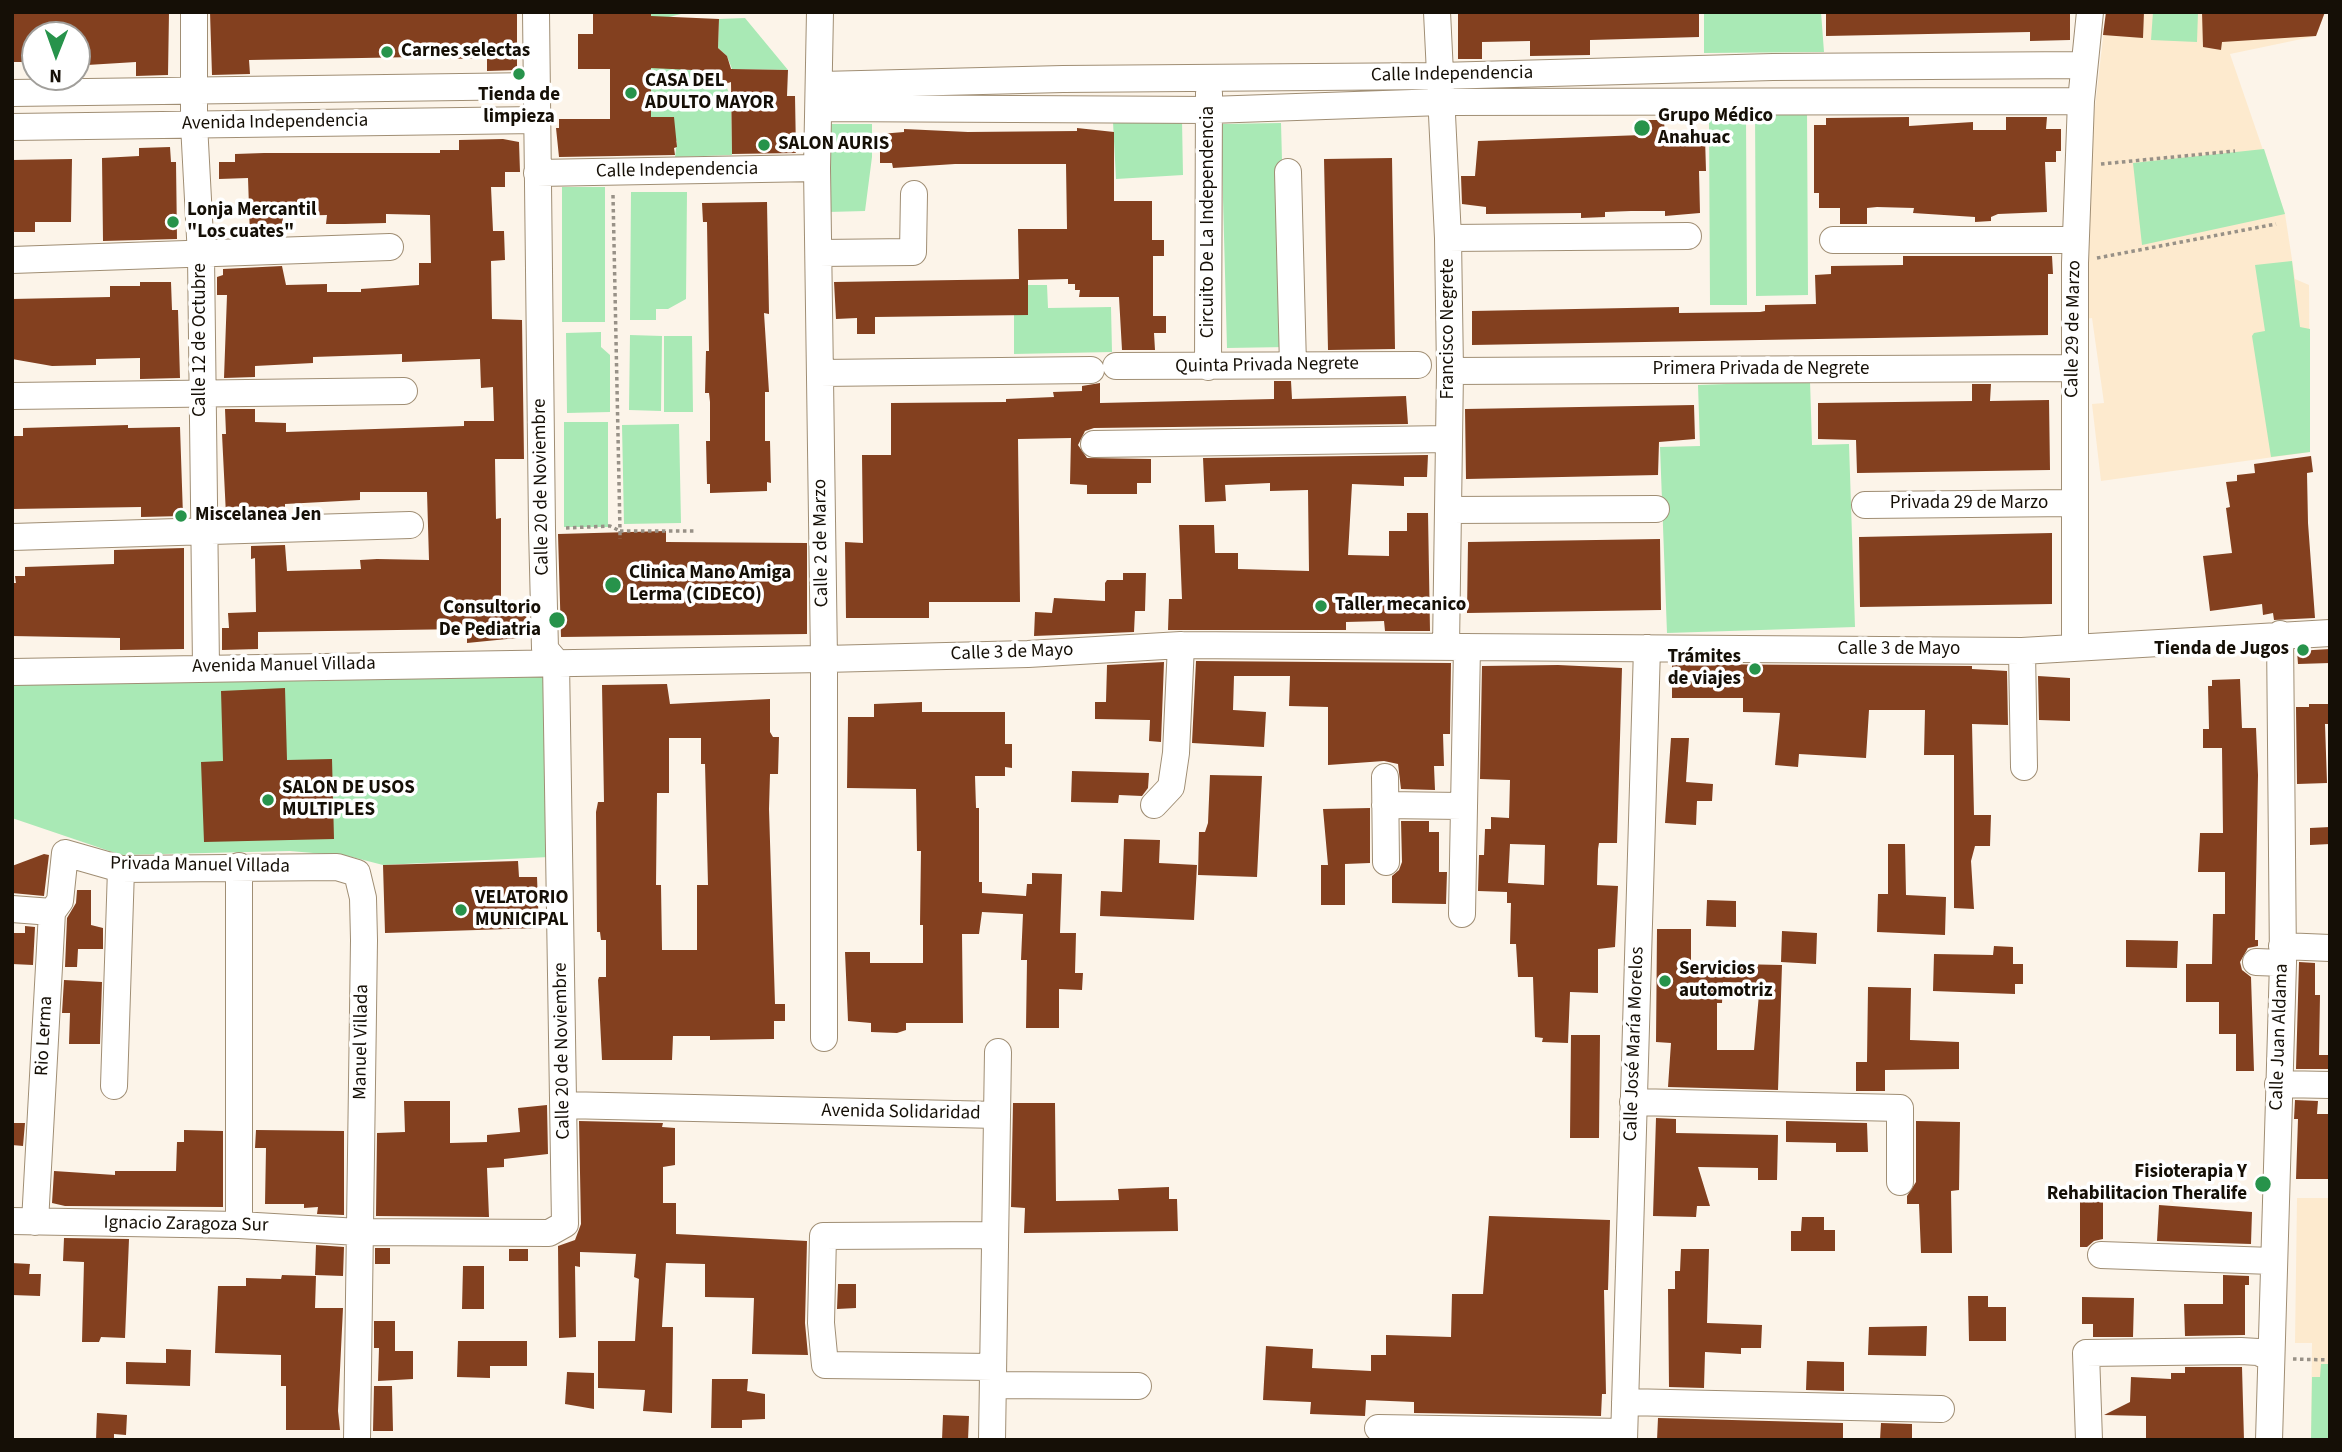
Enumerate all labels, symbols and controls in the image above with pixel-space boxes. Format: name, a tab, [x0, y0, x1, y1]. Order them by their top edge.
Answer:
north arrow	[21, 21, 91, 91]
place label: Carnes selectas	[401, 41, 530, 63]
marker: Carnes selectas	[379, 44, 395, 60]
text: N	[49, 62, 62, 89]
street label: Calle Independencia	[1371, 62, 1533, 88]
marker: Tienda de limpieza	[511, 66, 527, 82]
place label: CASA DEL ADULTO MAYOR	[645, 71, 774, 115]
place label: Tienda de limpieza	[478, 85, 560, 129]
marker: CASA DEL ADULTO MAYOR	[623, 85, 639, 101]
street label: Circuito De La Independencia	[1198, 106, 1220, 338]
place label: Grupo Médico Anahuac	[1658, 106, 1773, 150]
street label: Avenida Independencia	[182, 110, 368, 136]
marker: Grupo Médico Anahuac	[1632, 118, 1652, 138]
place label: SALON AURIS	[778, 134, 889, 156]
marker: SALON AURIS	[756, 137, 772, 153]
street label: Calle Independencia	[596, 158, 758, 184]
place label: Lonja Mercantil "Los cuates"	[187, 200, 316, 244]
marker: Lonja Mercantil "Los cuates"	[165, 214, 181, 230]
street label: Francisco Negrete	[1438, 258, 1460, 400]
street label: Calle 29 de Marzo	[2061, 260, 2087, 398]
street label: Calle 12 de Octubre	[190, 263, 212, 417]
street label: Quinta Privada Negrete	[1175, 353, 1359, 379]
street label: Primera Privada de Negrete	[1653, 359, 1869, 381]
street label: Calle 20 de Noviembre	[529, 398, 555, 576]
street label: Calle 2 de Marzo	[809, 479, 835, 607]
street label: Privada 29 de Marzo	[1890, 493, 2048, 515]
place label: Miscelanea Jen	[195, 505, 321, 527]
marker: Miscelanea Jen	[173, 508, 189, 524]
place label: Clinica Mano Amiga Lerma (CIDECO)	[629, 563, 791, 607]
marker: Clinica Mano Amiga Lerma (CIDECO)	[603, 575, 623, 595]
place label: Taller mecanico	[1335, 595, 1466, 617]
place label: Consultorio De Pediatria	[439, 598, 541, 642]
marker: Taller mecanico	[1313, 598, 1329, 614]
marker: Consultorio De Pediatria	[547, 610, 567, 630]
street label: Calle 3 de Mayo	[950, 639, 1074, 667]
street label: Calle 3 de Mayo	[1838, 639, 1960, 661]
place label: Tienda de Jugos	[2154, 639, 2289, 661]
marker: Tienda de Jugos	[2295, 642, 2311, 658]
place label: Trámites de viajes	[1667, 647, 1741, 691]
street label: Avenida Manuel Villada	[192, 653, 376, 679]
marker: Trámites de viajes	[1747, 661, 1763, 677]
place label: SALON DE USOS MULTIPLES	[282, 778, 415, 822]
marker: SALON DE USOS MULTIPLES	[260, 792, 276, 808]
street label: Privada Manuel Villada	[110, 853, 290, 879]
place label: VELATORIO MUNICIPAL	[475, 888, 569, 932]
marker: VELATORIO MUNICIPAL	[453, 902, 469, 918]
street label: Calle José María Morelos	[1620, 946, 1650, 1142]
place label: Servicios automotriz	[1679, 959, 1772, 1003]
street label: Calle 20 de Noviembre	[550, 962, 576, 1140]
street label: Calle Juan Aldama	[2266, 963, 2294, 1111]
marker: Servicios automotriz	[1657, 973, 1673, 989]
street label: Manuel Villada	[350, 984, 374, 1100]
street label: Rio Lerma	[32, 995, 58, 1077]
street label: Avenida Solidaridad	[821, 1100, 981, 1126]
place label: Fisioterapia Y Rehabilitacion Theralife	[2047, 1162, 2247, 1206]
marker: Fisioterapia Y Rehabilitacion Theralife	[2253, 1174, 2273, 1194]
street label: Ignacio Zaragoza Sur	[103, 1212, 269, 1238]

